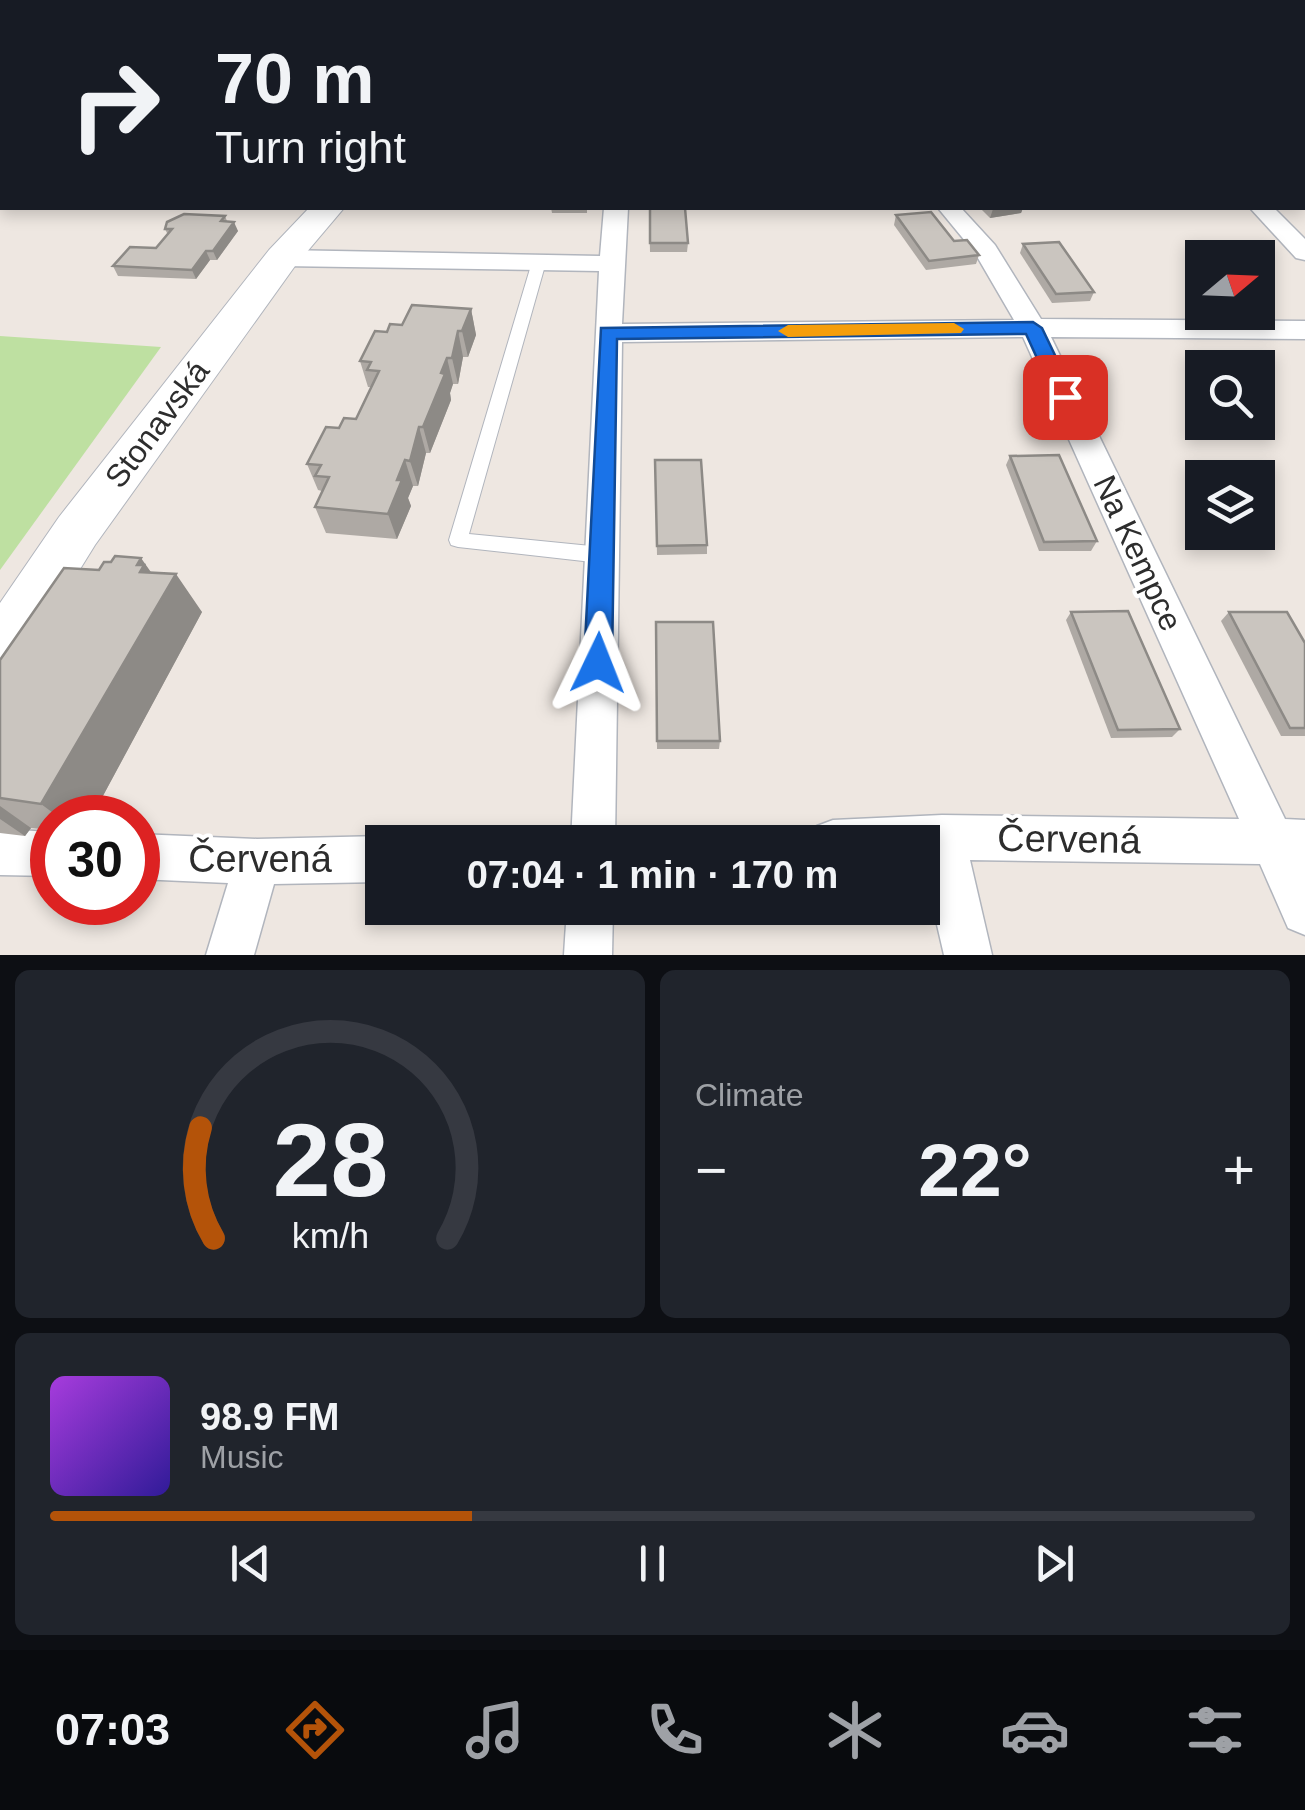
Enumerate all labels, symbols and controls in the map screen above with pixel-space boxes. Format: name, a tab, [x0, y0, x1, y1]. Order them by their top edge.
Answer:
icon: right	[50, 40, 180, 170]
text: 70 m	[215, 40, 375, 118]
text: Turn right	[215, 122, 406, 173]
north arrow	[1185, 240, 1275, 330]
map controls	[1185, 240, 1275, 550]
button: search	[1185, 350, 1275, 440]
street label: Stonavská	[98, 353, 216, 494]
pin	[1023, 355, 1108, 440]
icon: arrive	[1038, 370, 1093, 425]
button: layers	[1185, 460, 1275, 550]
street label: Na Kempce	[1086, 470, 1190, 636]
position arrow	[546, 611, 650, 715]
speed limit sign: 30	[30, 795, 160, 925]
street label: Červená	[997, 816, 1142, 861]
street label: Červená	[188, 837, 333, 880]
text: 07:04 · 1 min · 170 m	[467, 854, 838, 896]
text: Climate	[695, 1077, 803, 1113]
text: 28	[272, 1102, 388, 1218]
text: 22°	[918, 1128, 1032, 1212]
text: −	[695, 1139, 727, 1201]
text: +	[1223, 1139, 1255, 1201]
text: km/h	[291, 1216, 369, 1256]
text: 98.9 FM	[200, 1396, 339, 1438]
text: Music	[200, 1439, 284, 1475]
icon: previous	[223, 1536, 278, 1591]
icon: pause	[625, 1536, 680, 1591]
icon: next	[1027, 1536, 1082, 1591]
icon: directions	[280, 1695, 350, 1765]
icon: music	[460, 1695, 530, 1765]
icon: phone	[640, 1695, 710, 1765]
icon: climate	[820, 1695, 890, 1765]
icon: car	[1000, 1695, 1070, 1765]
icon: filters	[1180, 1695, 1250, 1765]
text: 07:03	[55, 1704, 170, 1755]

